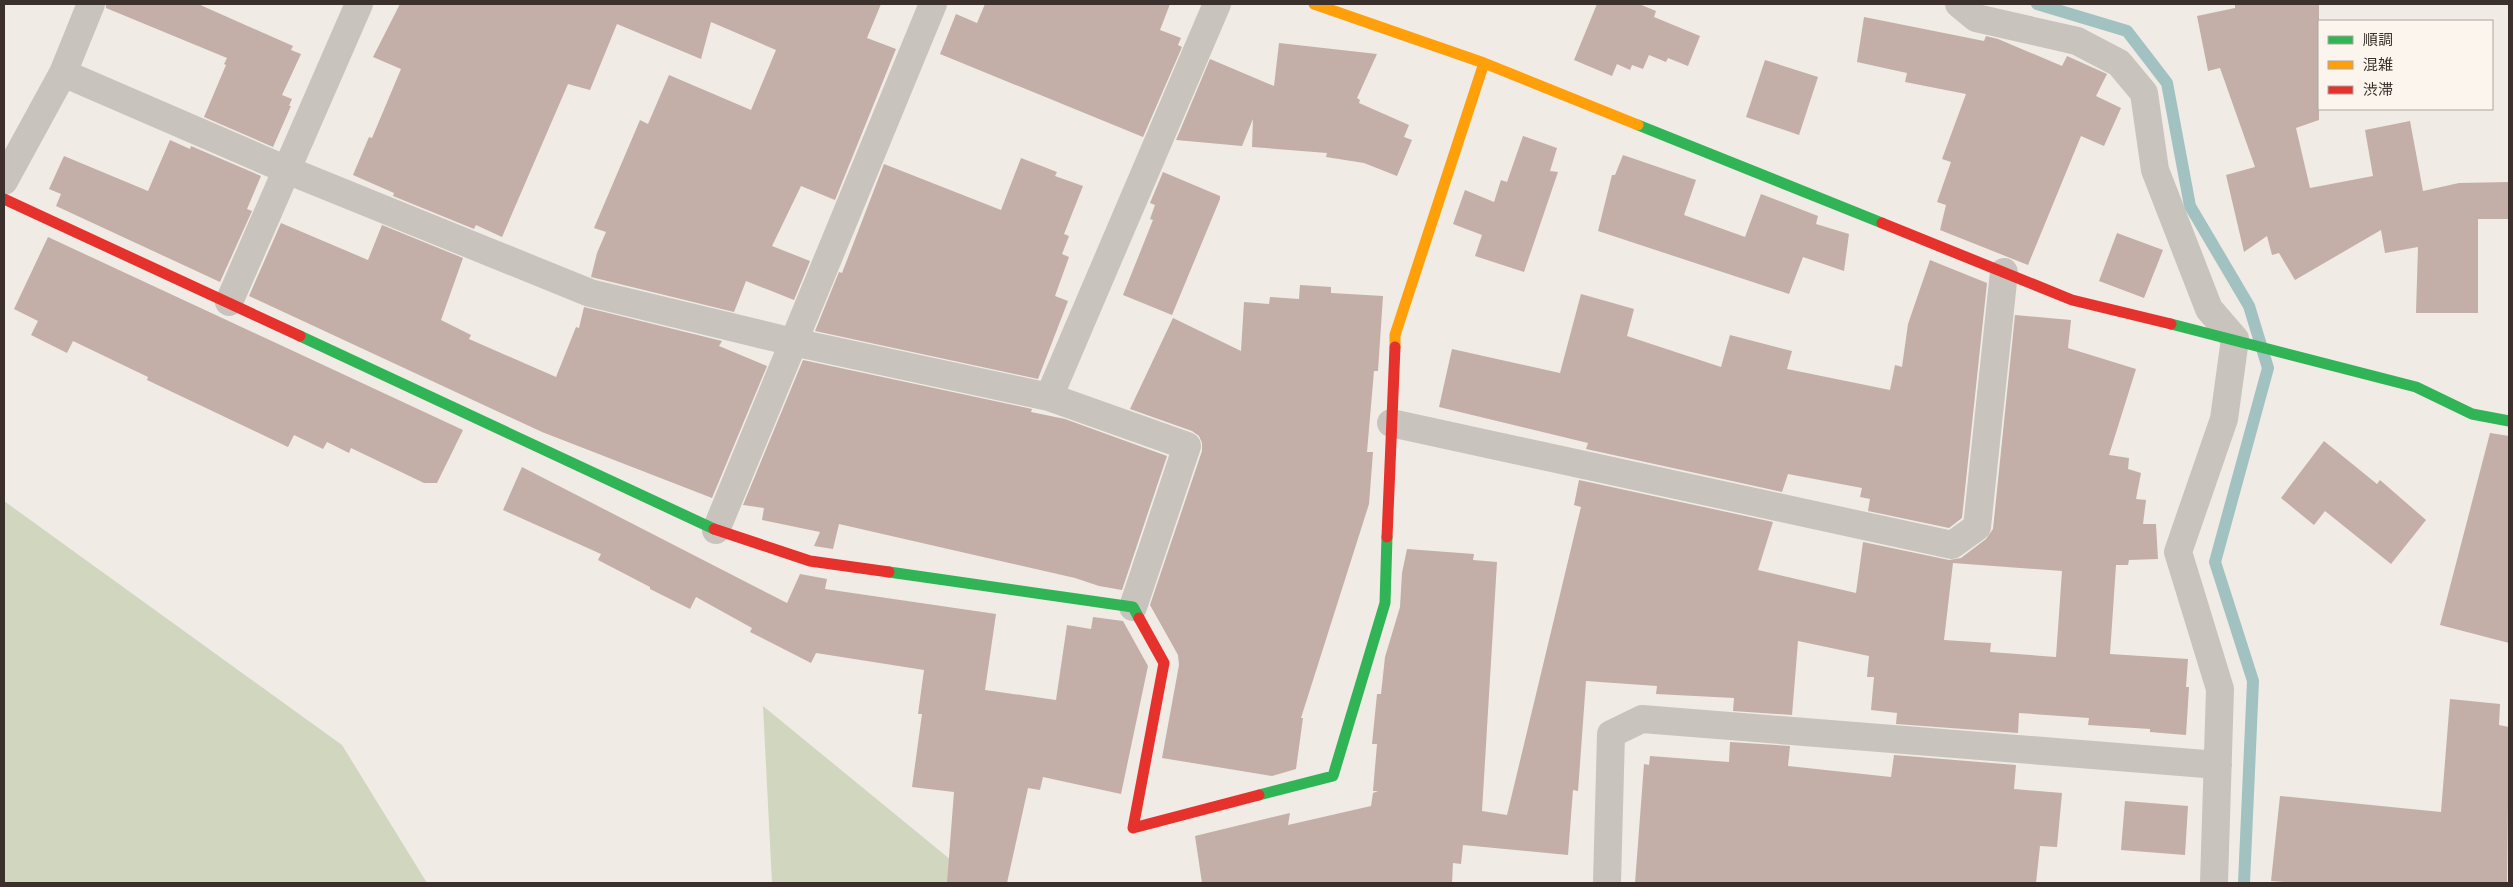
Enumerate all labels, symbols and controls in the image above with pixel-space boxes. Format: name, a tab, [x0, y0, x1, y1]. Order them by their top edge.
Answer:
legend	[2318, 20, 2493, 110]
text: 順調	[2363, 30, 2393, 49]
text: 混雑	[2363, 55, 2393, 74]
text: 渋滞	[2363, 80, 2393, 99]

